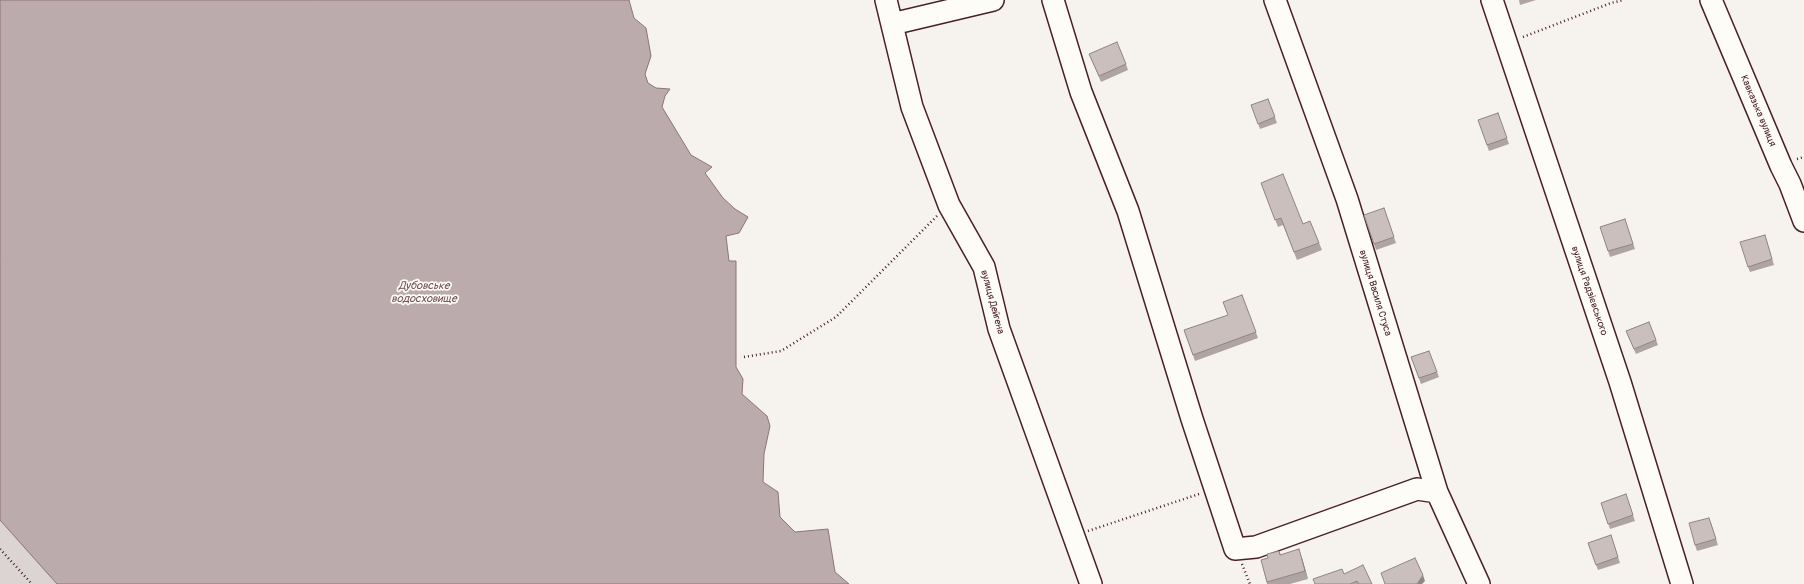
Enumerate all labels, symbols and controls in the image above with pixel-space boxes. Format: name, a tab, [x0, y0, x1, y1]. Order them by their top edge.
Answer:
street label: Кавказька вулиця	[1738, 73, 1778, 149]
street label: вулиця Радзієвського	[1568, 245, 1610, 337]
street label: вулиця Василя Стуса	[1356, 249, 1394, 337]
street label: вулиця Дейгена	[978, 269, 1006, 335]
water label: Дубовське водосховище	[391, 279, 457, 305]

